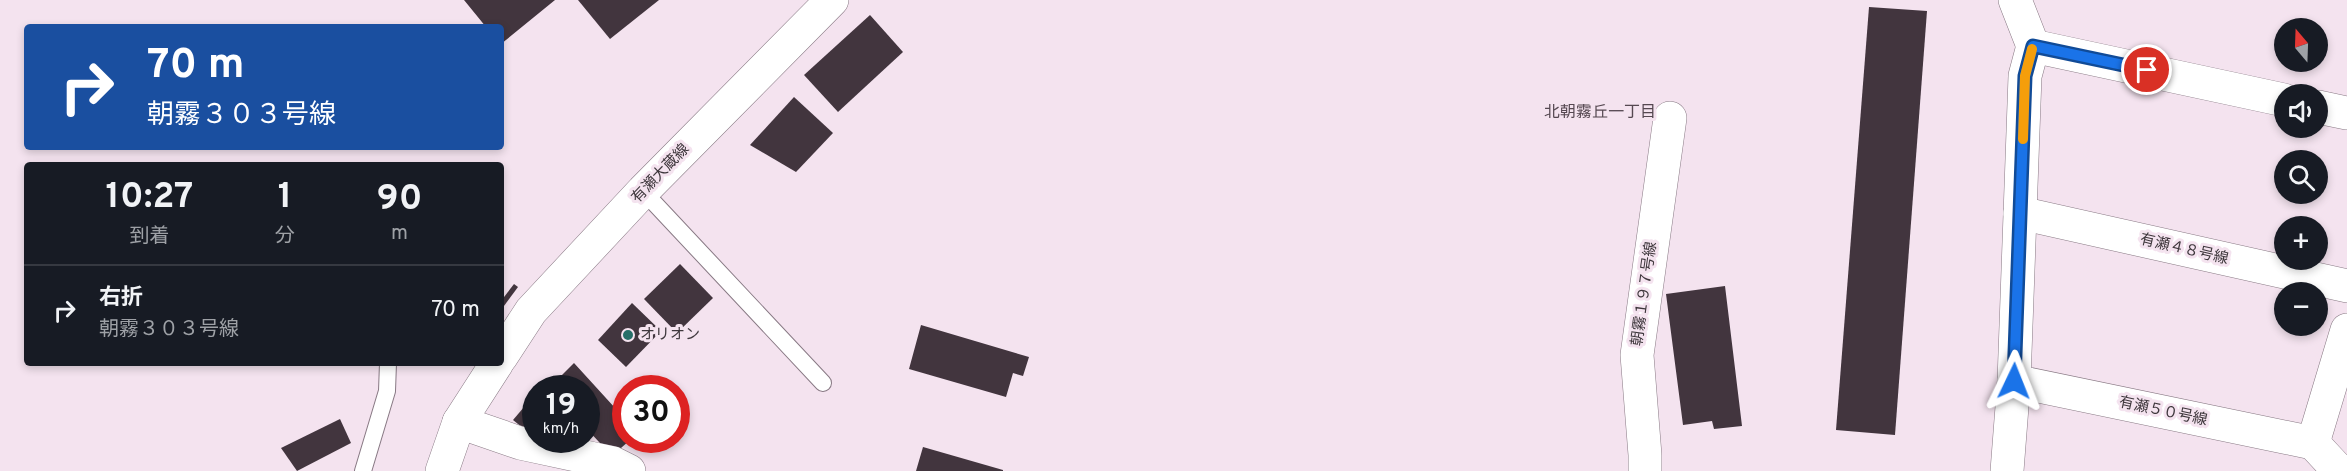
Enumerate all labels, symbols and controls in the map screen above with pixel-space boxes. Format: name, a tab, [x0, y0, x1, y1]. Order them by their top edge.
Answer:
north arrow	[2274, 18, 2328, 72]
map controls	[2274, 18, 2328, 336]
text: 70 m	[147, 40, 245, 93]
pin	[2121, 44, 2172, 95]
icon: right	[48, 48, 126, 126]
icon: arrive	[2130, 53, 2163, 86]
button: sound	[2274, 84, 2328, 138]
text: 朝霧３０３号線	[147, 99, 336, 133]
district label: 北朝霧丘一丁目	[1544, 103, 1656, 123]
street label: 有瀬大蔵線	[628, 140, 694, 208]
button: search	[2274, 150, 2328, 204]
text: 10:27	[106, 175, 193, 221]
text: 1	[278, 175, 292, 221]
text: 90	[376, 177, 422, 223]
button: +	[2274, 216, 2328, 270]
text: m	[391, 221, 408, 247]
text: 到着	[129, 224, 169, 250]
text: 分	[275, 224, 295, 250]
street label: 有瀬４８号線	[2138, 231, 2230, 269]
street label: 朝霧１９７号線	[1628, 241, 1662, 347]
button: −	[2274, 282, 2328, 336]
text: 右折	[99, 285, 143, 312]
icon: right	[48, 294, 81, 327]
text: 70 m	[431, 297, 480, 324]
text: 朝霧３０３号線	[99, 317, 239, 343]
place label: オリオン	[640, 326, 700, 345]
marker: オリオン	[621, 328, 635, 342]
position arrow	[1982, 349, 2046, 413]
speed limit sign: 30	[612, 375, 690, 453]
text: 19	[546, 388, 576, 425]
street label: 有瀬５０号線	[2117, 393, 2209, 431]
text: km/h	[543, 420, 579, 439]

